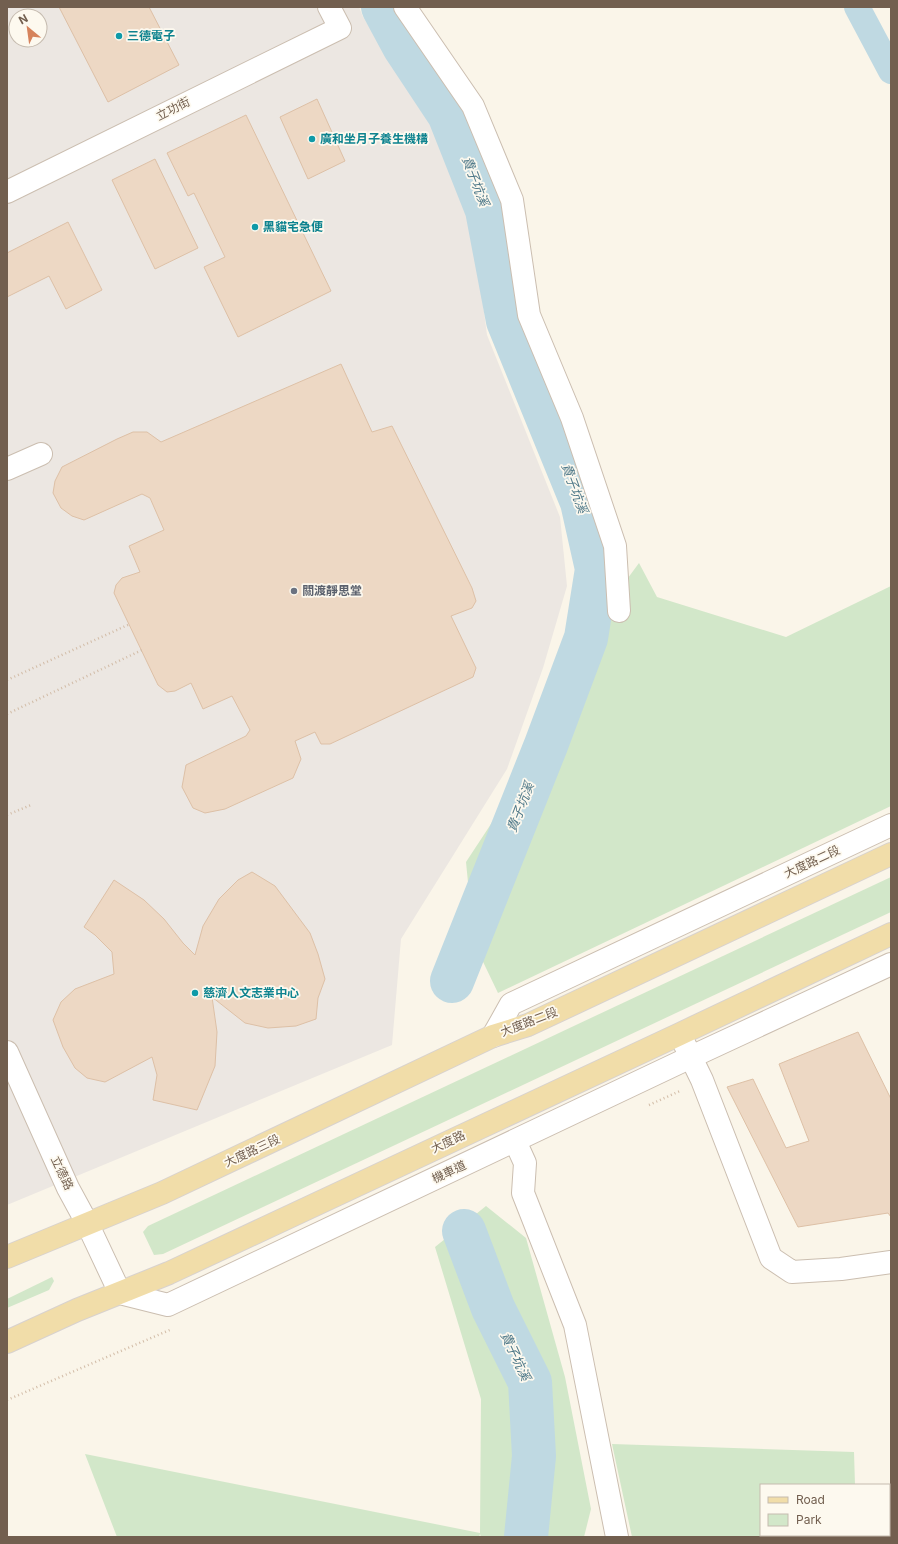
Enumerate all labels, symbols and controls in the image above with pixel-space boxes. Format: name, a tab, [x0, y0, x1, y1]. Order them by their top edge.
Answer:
north arrow	[8, 8, 48, 48]
text: N	[16, 11, 30, 27]
place label: 三德電子	[127, 28, 175, 43]
marker: 三德電子	[114, 31, 124, 41]
street label: 立功街	[153, 94, 192, 123]
place label: 廣和坐月子養生機構	[320, 131, 428, 146]
marker: 廣和坐月子養生機構	[307, 134, 317, 144]
water label: 貴子坑溪	[459, 154, 494, 210]
place label: 黑貓宅急便	[263, 219, 323, 234]
marker: 黑貓宅急便	[250, 222, 260, 232]
water label: 貴子坑溪	[559, 461, 592, 517]
place label: 關渡靜思堂	[302, 583, 362, 598]
marker: 關渡靜思堂	[289, 586, 299, 596]
water label: 貴子坑溪	[503, 778, 538, 834]
street label: 大度路二段	[781, 842, 842, 881]
place label: 慈濟人文志業中心	[203, 985, 299, 1000]
marker: 慈濟人文志業中心	[190, 988, 200, 998]
street label: 大度路二段	[498, 1004, 560, 1039]
street label: 大度路	[428, 1127, 467, 1156]
street label: 大度路三段	[221, 1131, 282, 1170]
street label: 立德路	[48, 1153, 77, 1192]
street label: 機車道	[429, 1157, 468, 1186]
water label: 貴子坑溪	[498, 1329, 535, 1385]
legend	[760, 1484, 890, 1536]
text: Road	[796, 1492, 825, 1507]
text: Park	[796, 1512, 822, 1527]

